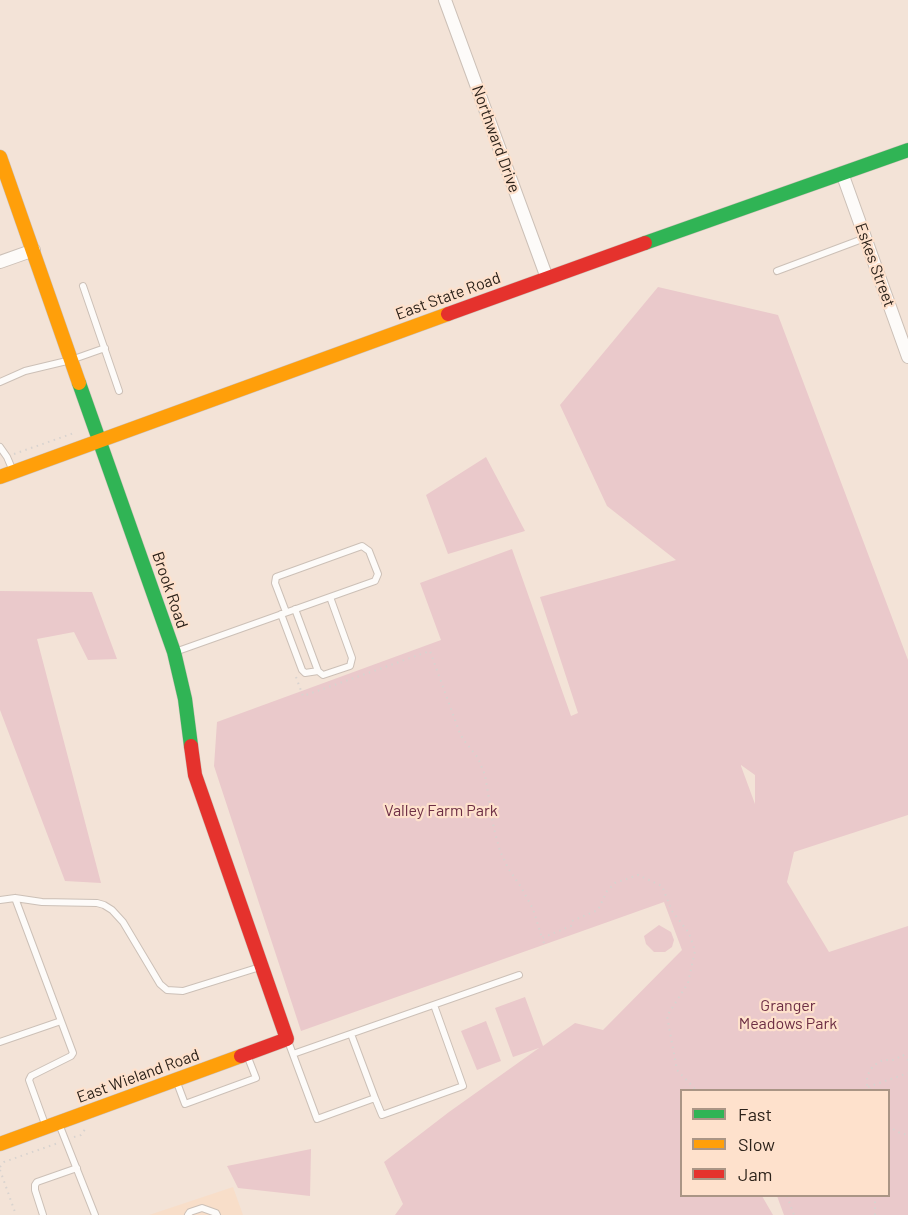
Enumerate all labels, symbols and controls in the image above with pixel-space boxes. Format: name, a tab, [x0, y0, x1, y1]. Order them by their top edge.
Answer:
street label: Northward Drive	[468, 83, 524, 195]
street label: Eskes Street	[851, 220, 899, 310]
street label: East State Road	[393, 268, 503, 324]
street label: Brook Road	[148, 549, 192, 631]
park label: Valley Farm Park	[384, 801, 498, 821]
park label: Granger Meadows Park	[739, 996, 837, 1034]
street label: East Wieland Road	[74, 1045, 202, 1107]
legend	[680, 1089, 890, 1197]
text: Fast	[738, 1103, 772, 1125]
text: Slow	[738, 1133, 775, 1155]
text: Jam	[738, 1163, 772, 1185]

